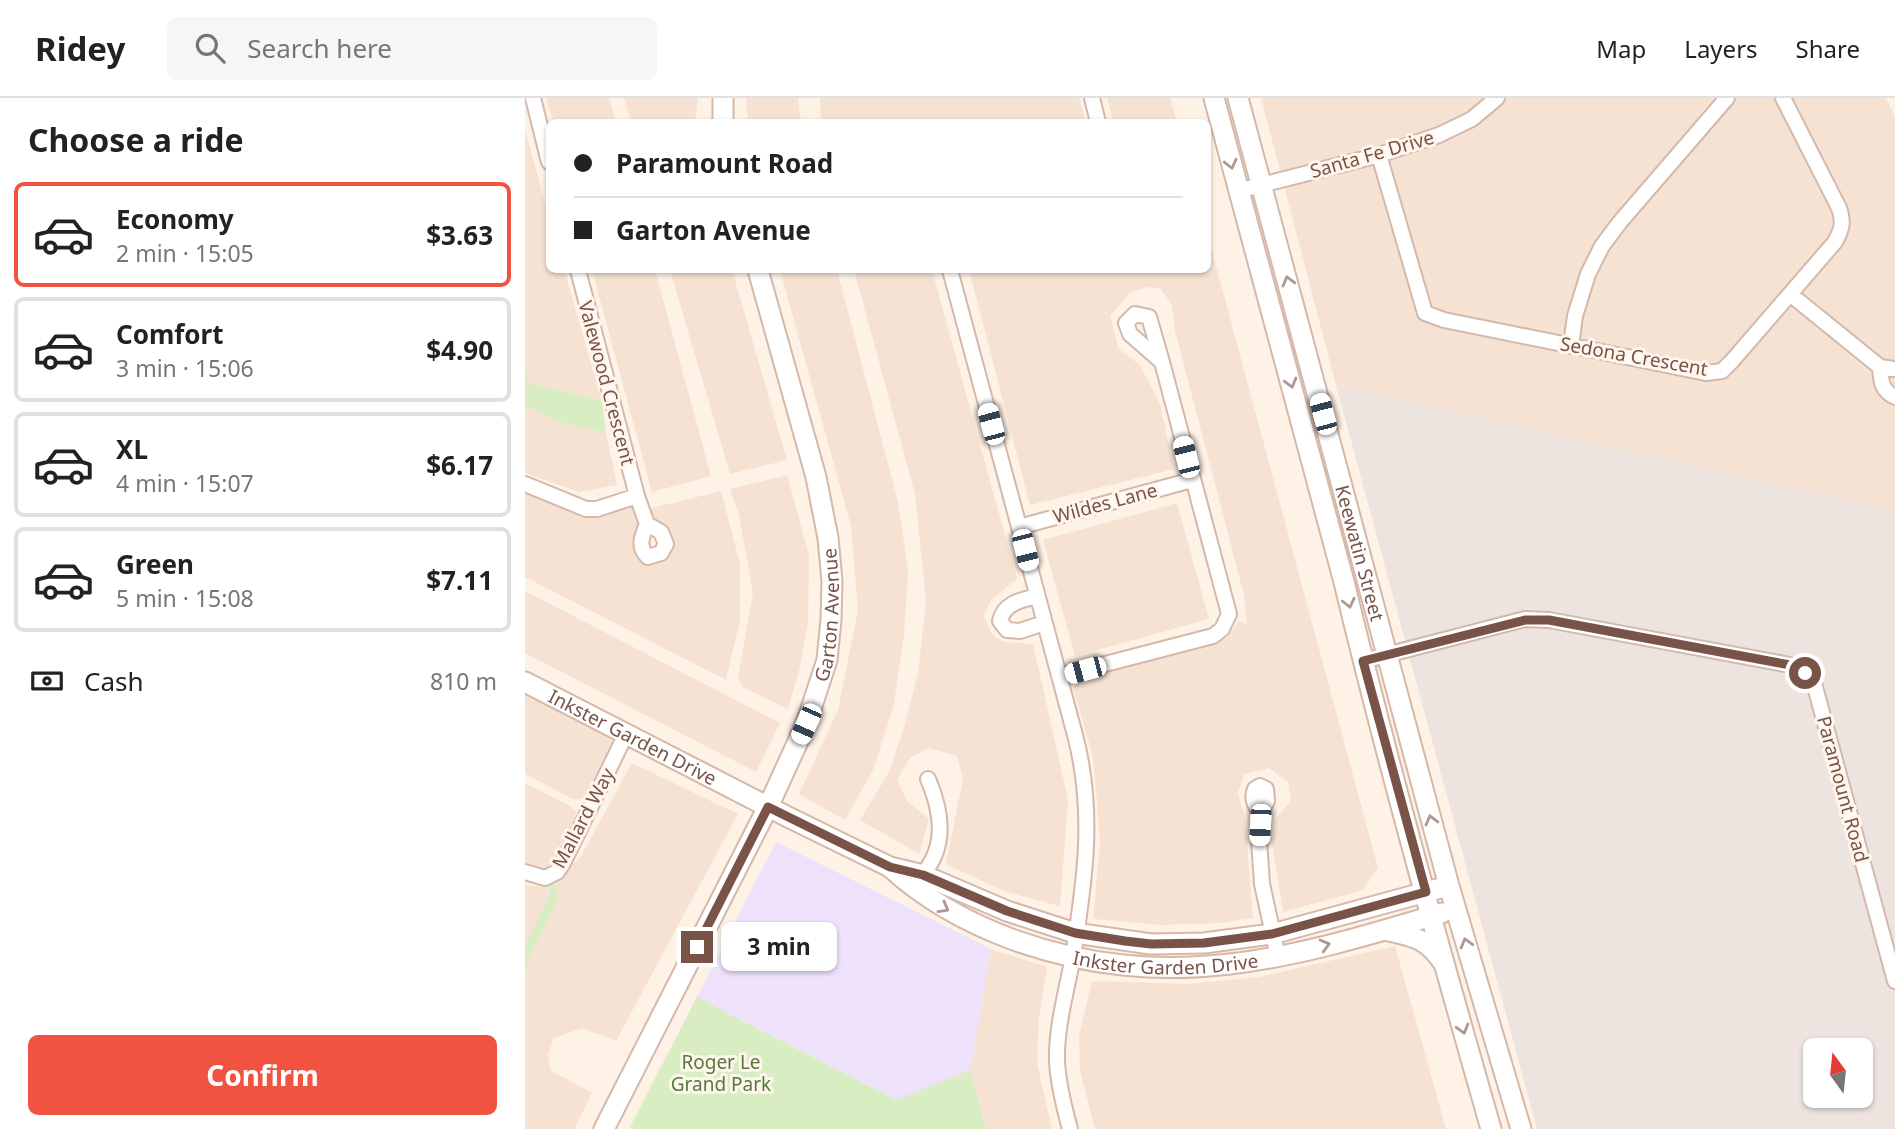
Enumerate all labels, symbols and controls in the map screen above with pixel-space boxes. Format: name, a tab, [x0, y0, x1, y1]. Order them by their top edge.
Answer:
search box	[167, 17, 657, 80]
text: Ridey	[35, 26, 125, 71]
icon: search	[191, 29, 229, 67]
text: Search here	[247, 30, 392, 66]
text: Map	[1596, 32, 1646, 65]
text: Layers	[1684, 32, 1758, 65]
text: Share	[1796, 32, 1860, 65]
text: Choose a ride	[28, 118, 244, 161]
street label: Santa Fe Drive	[1307, 124, 1437, 184]
text: Paramount Road	[616, 145, 833, 181]
one-way arrow	[1223, 158, 1237, 170]
text: Economy	[116, 201, 234, 237]
icon: car	[32, 203, 95, 266]
text: Garton Avenue	[616, 212, 811, 248]
text: $3.63	[426, 217, 493, 253]
text: 2 min · 15:05	[116, 237, 254, 269]
one-way arrow	[1282, 275, 1296, 287]
street label: Valewood Crescent	[573, 298, 641, 468]
text: Comfort	[116, 316, 224, 352]
icon: car	[32, 318, 95, 381]
street label: Sedona Crescent	[1558, 330, 1710, 382]
text: $4.90	[426, 332, 493, 368]
text: 3 min · 15:06	[116, 352, 254, 384]
one-way arrow	[1283, 377, 1297, 389]
car	[1308, 391, 1339, 437]
car	[976, 401, 1007, 447]
text: XL	[116, 431, 148, 467]
icon: car	[32, 433, 95, 496]
car	[1171, 434, 1202, 480]
text: $6.17	[426, 447, 493, 483]
text: 4 min · 15:07	[116, 467, 254, 499]
street label: Wildes Lane	[1050, 477, 1160, 529]
street label: Keewatin Street	[1329, 482, 1391, 624]
car	[1010, 527, 1041, 573]
text: Green	[116, 546, 194, 582]
street label: Garton Avenue	[808, 547, 845, 685]
icon: car	[32, 548, 95, 611]
text: $7.11	[426, 562, 493, 598]
text: 5 min · 15:08	[116, 582, 254, 614]
one-way arrow	[1341, 597, 1356, 609]
car	[1062, 654, 1109, 686]
route start	[1789, 657, 1821, 689]
icon: cash	[28, 662, 66, 700]
text: Cash	[84, 663, 144, 699]
text: 810 m	[430, 665, 497, 697]
street label: Inkster Garden Drive	[544, 683, 721, 791]
car	[788, 701, 825, 747]
street label: Paramount Road	[1811, 713, 1875, 865]
street label: Mallard Way	[546, 763, 620, 873]
car	[1249, 803, 1272, 847]
one-way arrow	[1425, 814, 1439, 826]
one-way arrow	[937, 900, 950, 913]
callout: 3 min	[721, 922, 837, 972]
text: 3 min	[747, 930, 811, 962]
route end	[681, 931, 713, 963]
one-way arrow	[1459, 937, 1474, 949]
one-way arrow	[1319, 939, 1331, 953]
street label: Inkster Garden Drive	[1071, 944, 1260, 981]
one-way arrow	[1455, 1023, 1469, 1035]
button: Confirm	[28, 1035, 497, 1115]
north arrow	[1803, 1038, 1873, 1108]
map controls	[1803, 1038, 1873, 1108]
park label: Roger Le Grand Park	[671, 1049, 771, 1097]

